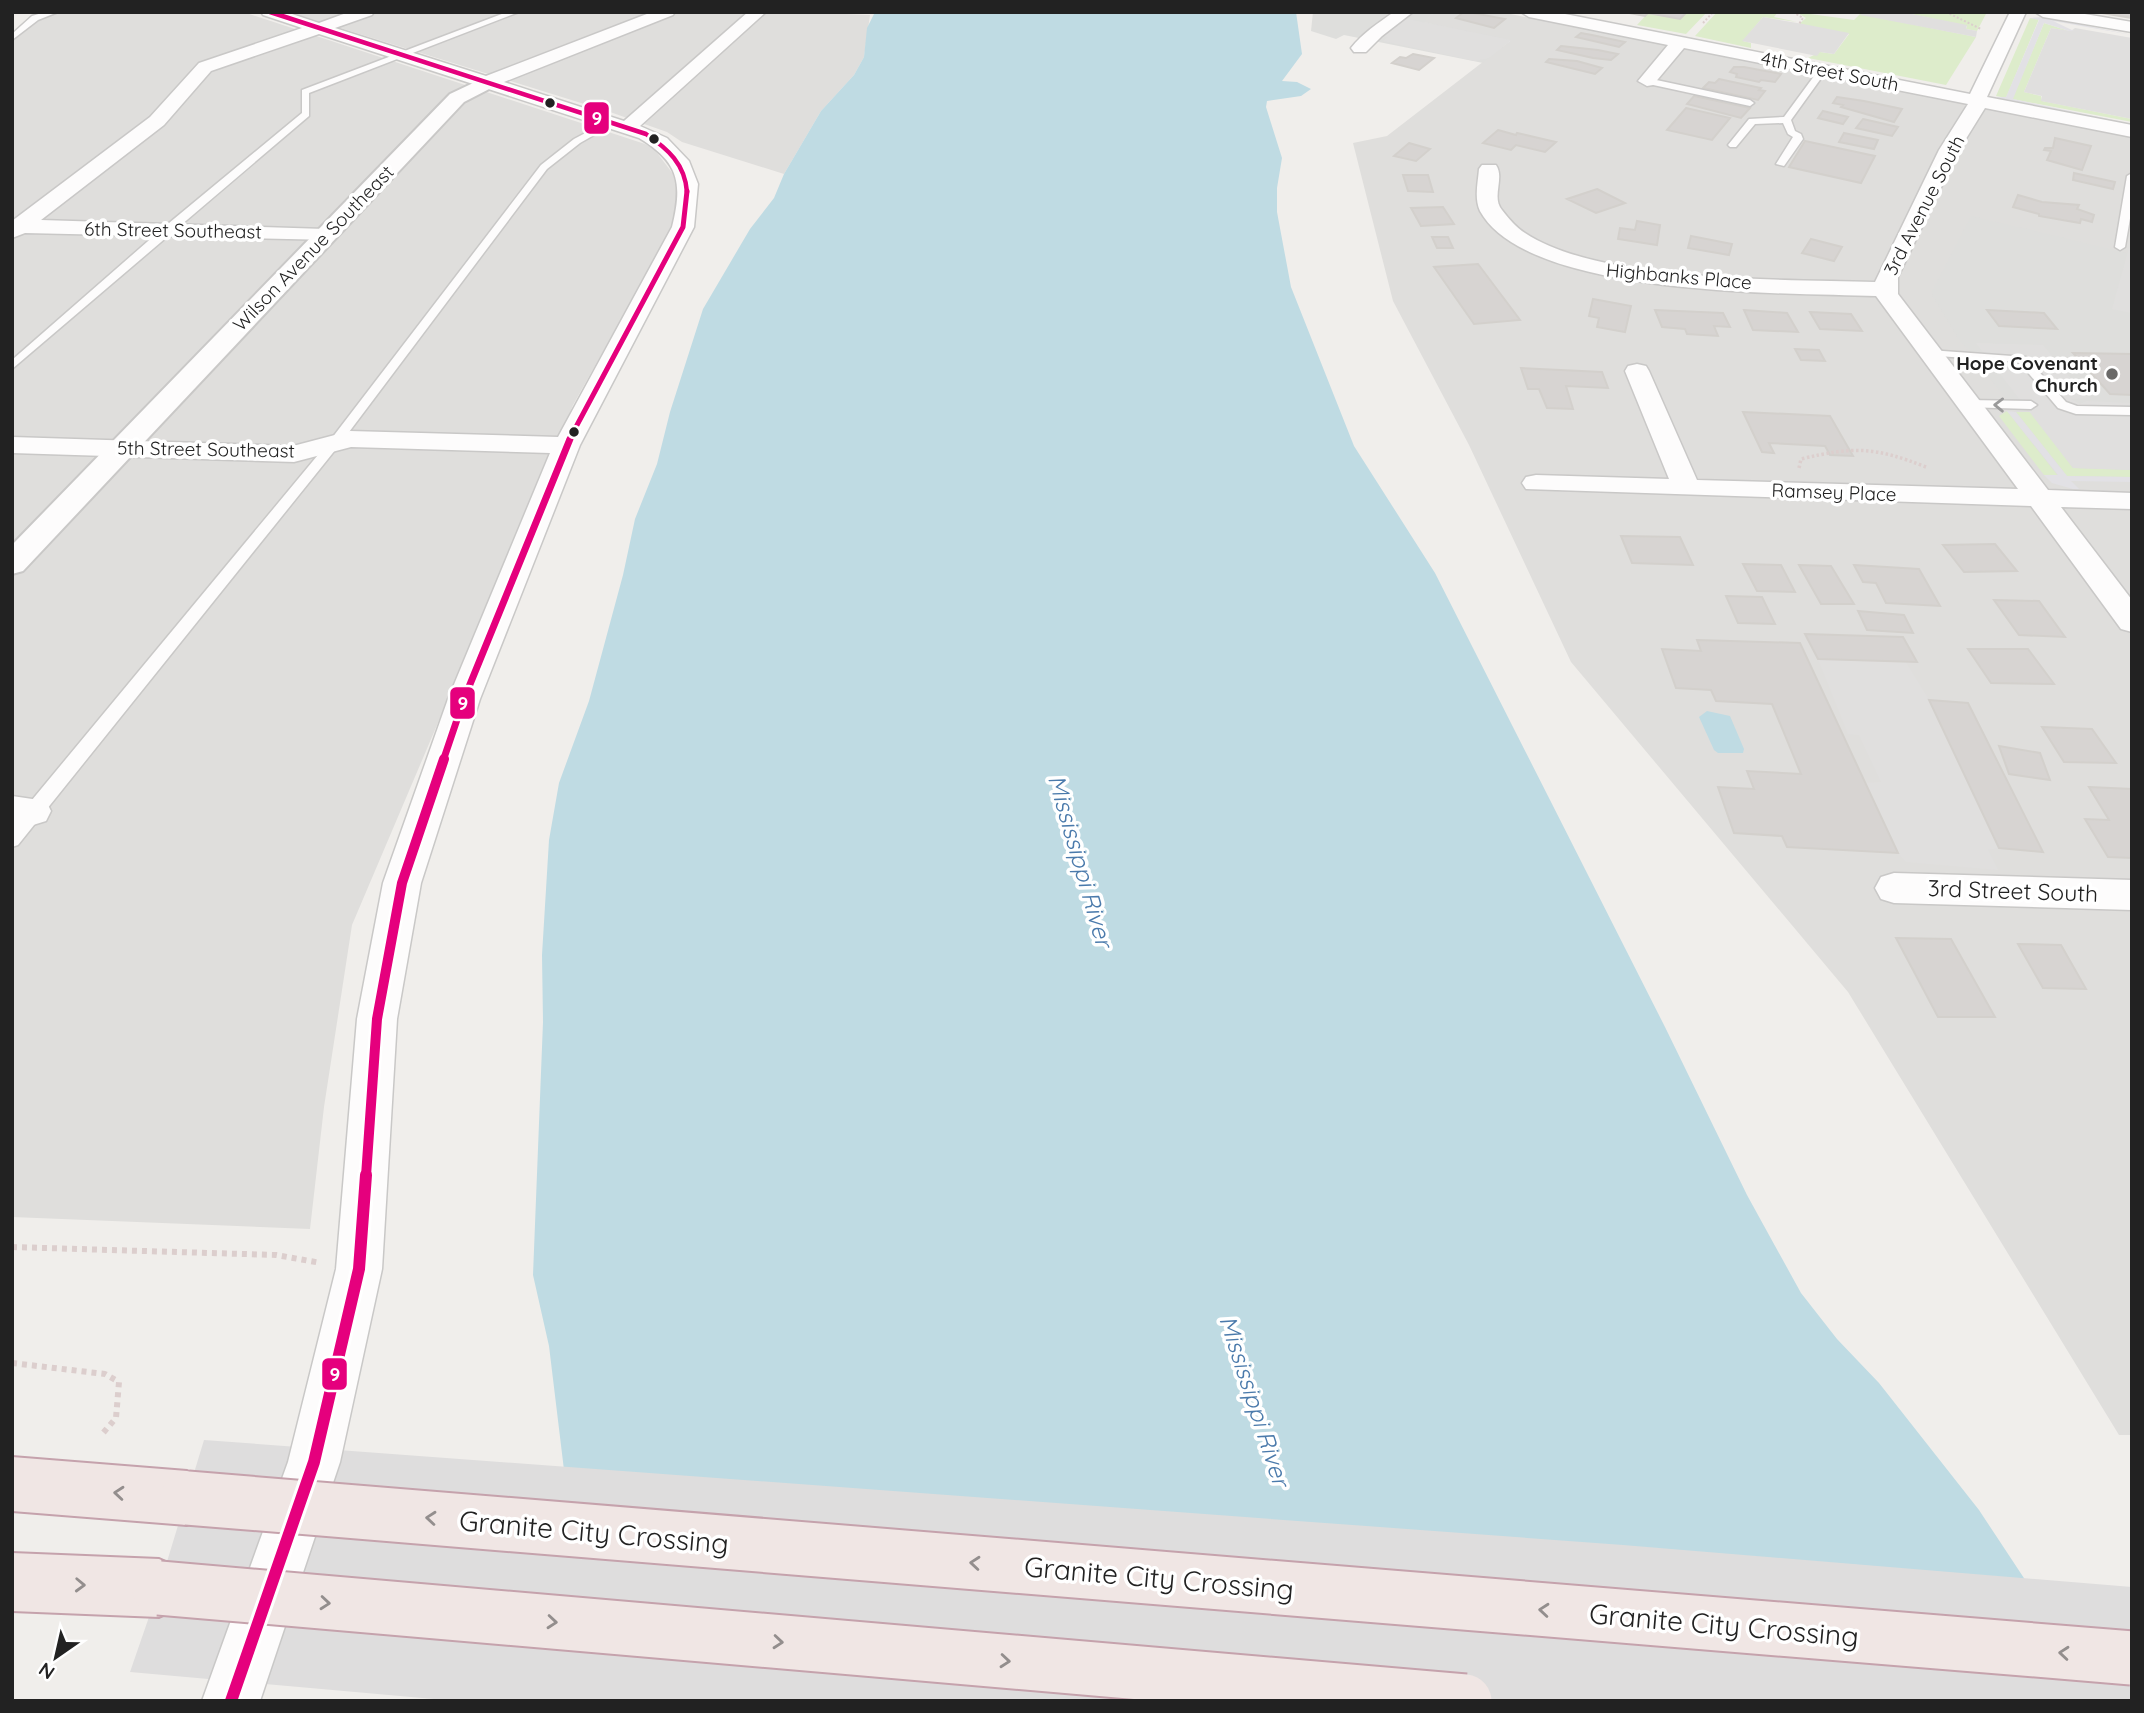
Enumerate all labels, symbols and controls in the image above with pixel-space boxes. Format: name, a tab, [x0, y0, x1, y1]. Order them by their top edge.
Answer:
street label: 4th Street South	[1759, 46, 1901, 96]
unlabelled marker	[543, 96, 557, 110]
line badge: 9	[583, 101, 610, 135]
text: 9	[592, 106, 602, 130]
street label: 3rd Avenue South	[1878, 131, 1970, 279]
unlabelled marker	[647, 132, 661, 146]
street label: Wilson Avenue Southeast	[227, 160, 399, 336]
street label: 6th Street Southeast	[84, 216, 262, 244]
street label: Highbanks Place	[1605, 258, 1753, 294]
place label: Hope Covenant Church	[1956, 351, 2098, 397]
marker: Hope Covenant Church	[2104, 366, 2120, 382]
one-way arrow	[1993, 397, 2004, 413]
unlabelled marker	[567, 425, 581, 439]
street label: 5th Street Southeast	[117, 435, 295, 463]
street label: Ramsey Place	[1771, 478, 1897, 506]
line badge: 9	[449, 686, 476, 720]
text: 9	[458, 691, 468, 715]
water label: Mississippi River	[1042, 771, 1121, 953]
street label: 3rd Street South	[1927, 873, 2099, 908]
water label: Mississippi River	[1213, 1312, 1298, 1492]
line badge: 9	[321, 1357, 348, 1391]
text: 9	[330, 1362, 340, 1386]
one-way arrow	[113, 1486, 124, 1501]
street label: Granite City Crossing	[458, 1502, 730, 1561]
one-way arrow	[425, 1511, 437, 1526]
street label: Granite City Crossing	[1023, 1548, 1295, 1607]
one-way arrow	[970, 1556, 981, 1571]
one-way arrow	[75, 1578, 86, 1593]
one-way arrow	[319, 1595, 331, 1610]
street label: Granite City Crossing	[1588, 1595, 1860, 1654]
one-way arrow	[1538, 1603, 1549, 1618]
one-way arrow	[547, 1614, 558, 1629]
north arrow	[21, 1622, 91, 1692]
one-way arrow	[773, 1634, 784, 1649]
one-way arrow	[2058, 1646, 2069, 1661]
one-way arrow	[1000, 1653, 1011, 1668]
text: N	[34, 1657, 59, 1685]

